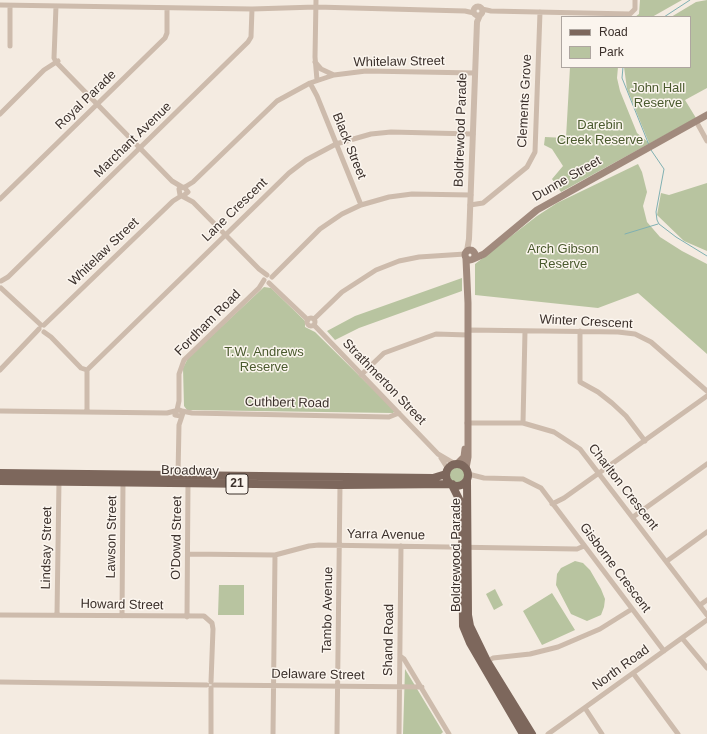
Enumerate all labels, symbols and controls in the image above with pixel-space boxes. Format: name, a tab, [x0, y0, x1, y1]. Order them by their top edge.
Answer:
legend	[561, 16, 691, 68]
text: Road	[599, 25, 628, 39]
text: Park	[599, 45, 624, 59]
street label: Whitelaw Street	[353, 53, 445, 71]
street label: Clements Grove	[515, 54, 535, 148]
street label: Royal Parade	[52, 67, 120, 133]
street label: Boldrewood Parade	[451, 73, 471, 187]
park label: John Hall Reserve	[631, 80, 685, 111]
street label: Marchant Avenue	[91, 99, 175, 181]
street label: Black Street	[329, 111, 369, 181]
park label: Darebin Creek Reserve	[557, 117, 643, 148]
street label: Dunne Street	[530, 153, 604, 205]
street label: Lane Crescent	[199, 175, 271, 245]
street label: Whitelaw Street	[66, 215, 142, 289]
park label: Arch Gibson Reserve	[527, 241, 599, 272]
street label: Fordham Road	[172, 287, 244, 359]
street label: Winter Crescent	[539, 312, 633, 332]
street label: Strathmerton Street	[339, 336, 429, 428]
park label: T.W. Andrews Reserve	[224, 344, 304, 375]
street label: Cuthbert Road	[245, 394, 329, 412]
street label: Charlton Crescent	[585, 441, 661, 533]
street label: Broadway	[161, 463, 219, 479]
road number: 21	[226, 474, 248, 494]
street label: Lawson Street	[103, 495, 121, 579]
street label: O'Dowd Street	[168, 496, 186, 580]
street label: Boldrewood Parade	[448, 498, 464, 612]
street label: Lindsay Street	[38, 506, 56, 590]
street label: Gisborne Crescent	[576, 520, 654, 616]
street label: Yarra Avenue	[347, 527, 425, 543]
street label: Tambo Avenue	[319, 567, 337, 653]
street label: Howard Street	[80, 596, 164, 614]
street label: Shand Road	[381, 604, 397, 676]
street label: North Road	[590, 642, 652, 694]
street label: Delaware Street	[271, 666, 365, 684]

